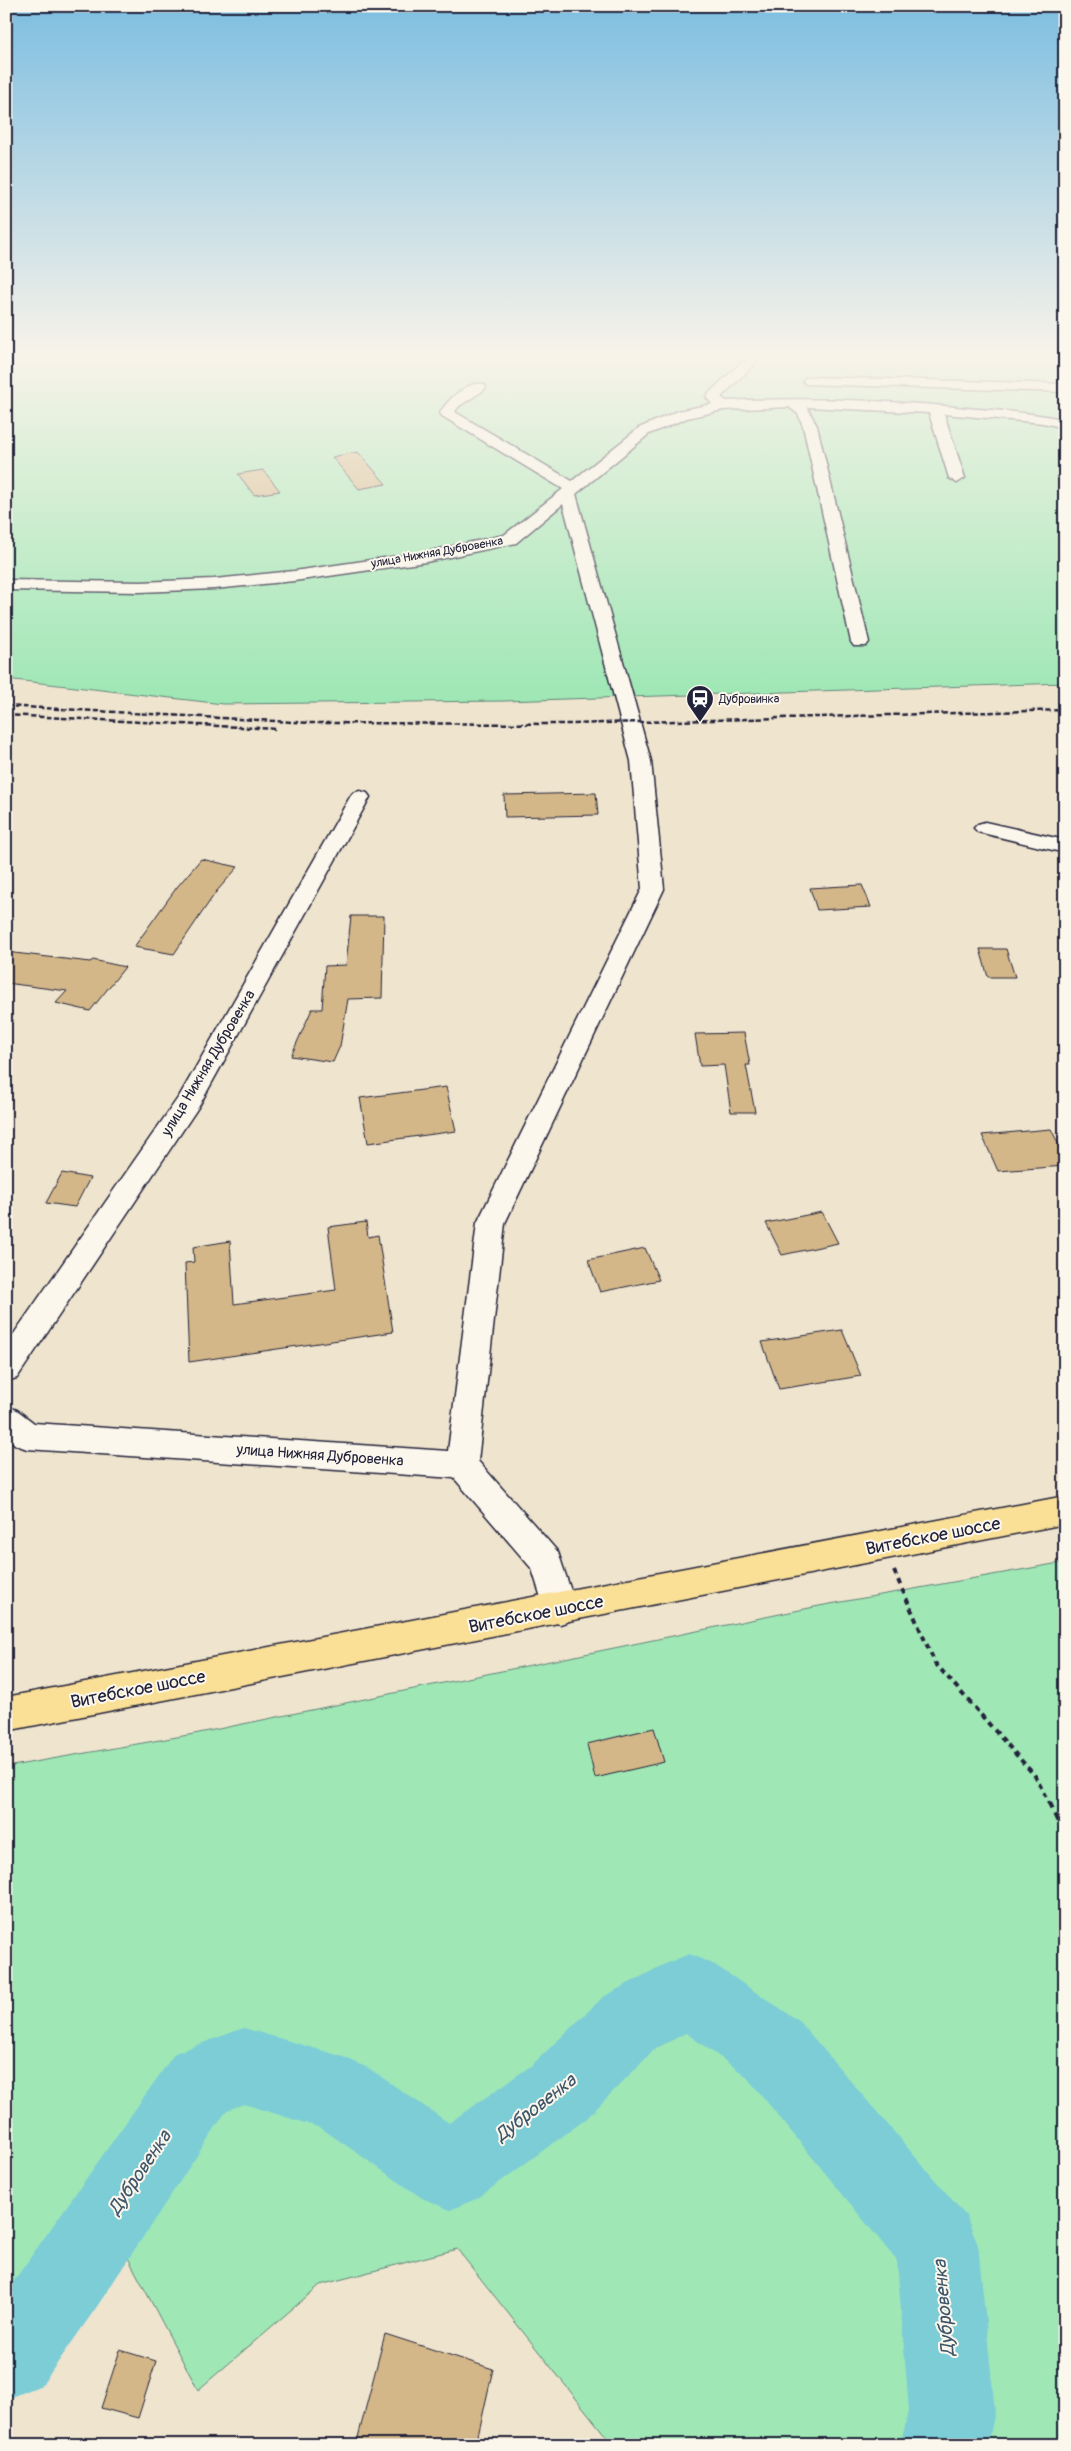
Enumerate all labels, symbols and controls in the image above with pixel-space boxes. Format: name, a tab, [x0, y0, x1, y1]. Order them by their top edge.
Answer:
street label: улица Нижняя Дубровенка	[369, 533, 505, 572]
station icon: Дубровинка	[685, 684, 715, 723]
place label: Дубровинка	[718, 692, 780, 707]
street label: улица Нижняя Дубровенка	[157, 987, 260, 1141]
street label: улица Нижняя Дубровенка	[235, 1440, 404, 1471]
street label: Витебское шоссе	[864, 1512, 1003, 1561]
street label: Витебское шоссе	[467, 1590, 606, 1639]
street label: Витебское шоссе	[69, 1665, 208, 1714]
water label: Дубровенка	[489, 2068, 582, 2148]
water label: Дубровенка	[102, 2125, 177, 2220]
water label: Дубровенка	[928, 2258, 960, 2358]

